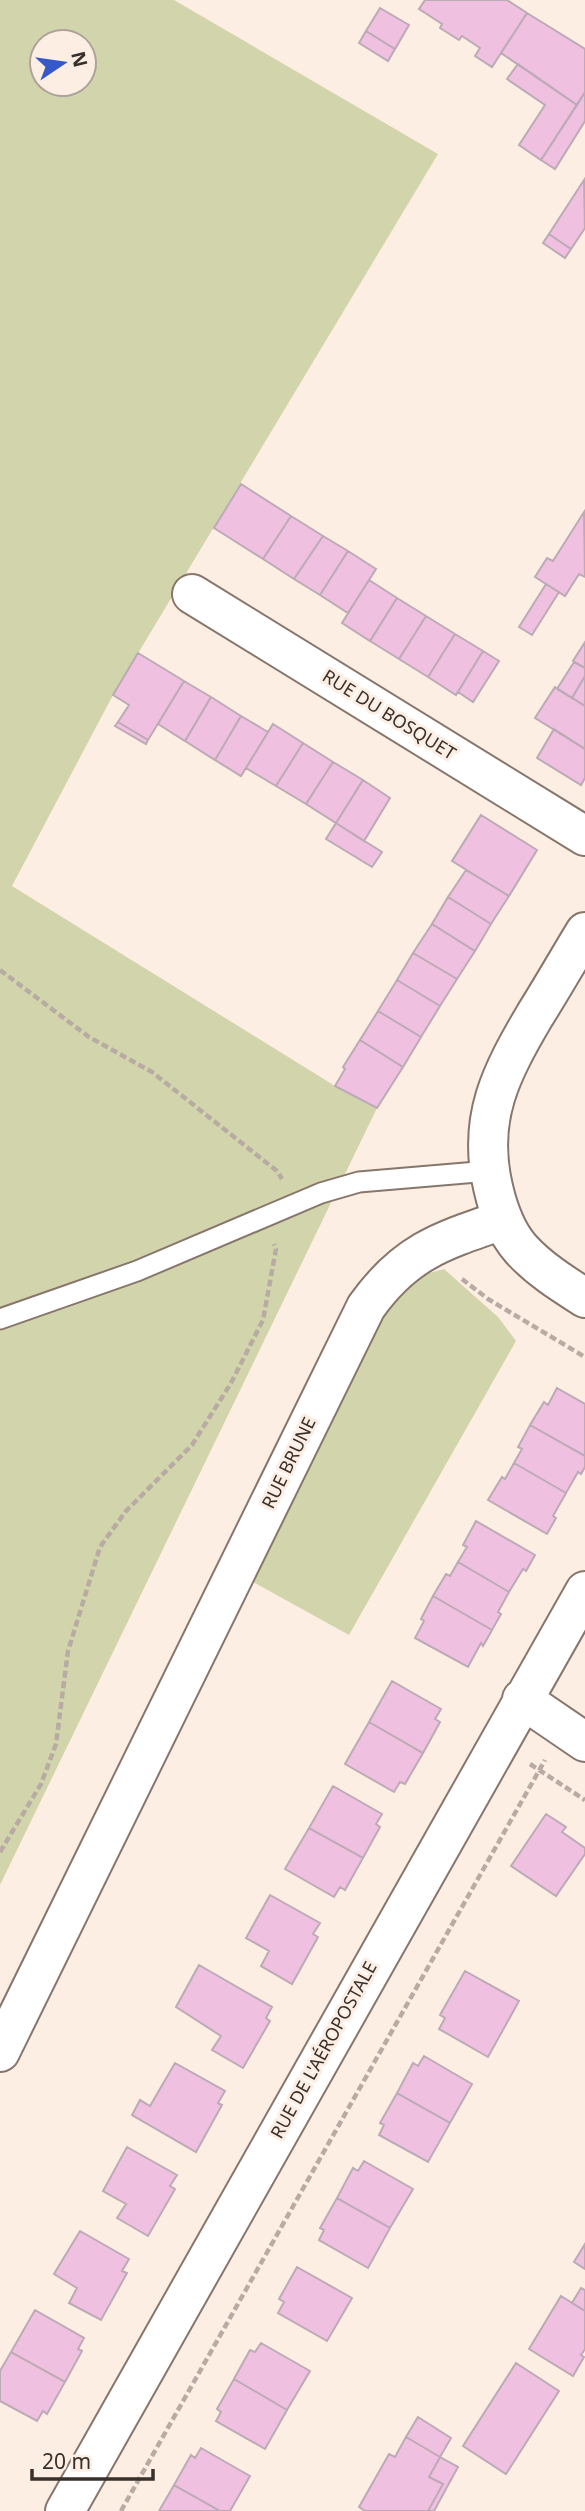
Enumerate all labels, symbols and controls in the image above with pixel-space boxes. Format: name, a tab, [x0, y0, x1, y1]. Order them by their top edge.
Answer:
north arrow	[28, 28, 98, 98]
text: N	[65, 49, 94, 70]
street label: RUE DU BOSQUET	[318, 663, 461, 765]
street label: RUE BRUNE	[256, 1413, 321, 1512]
street label: RUE DE L'AÉROPOSTALE	[264, 1957, 382, 2142]
scale bar	[32, 2438, 152, 2482]
text: 20 m	[42, 2447, 91, 2475]

